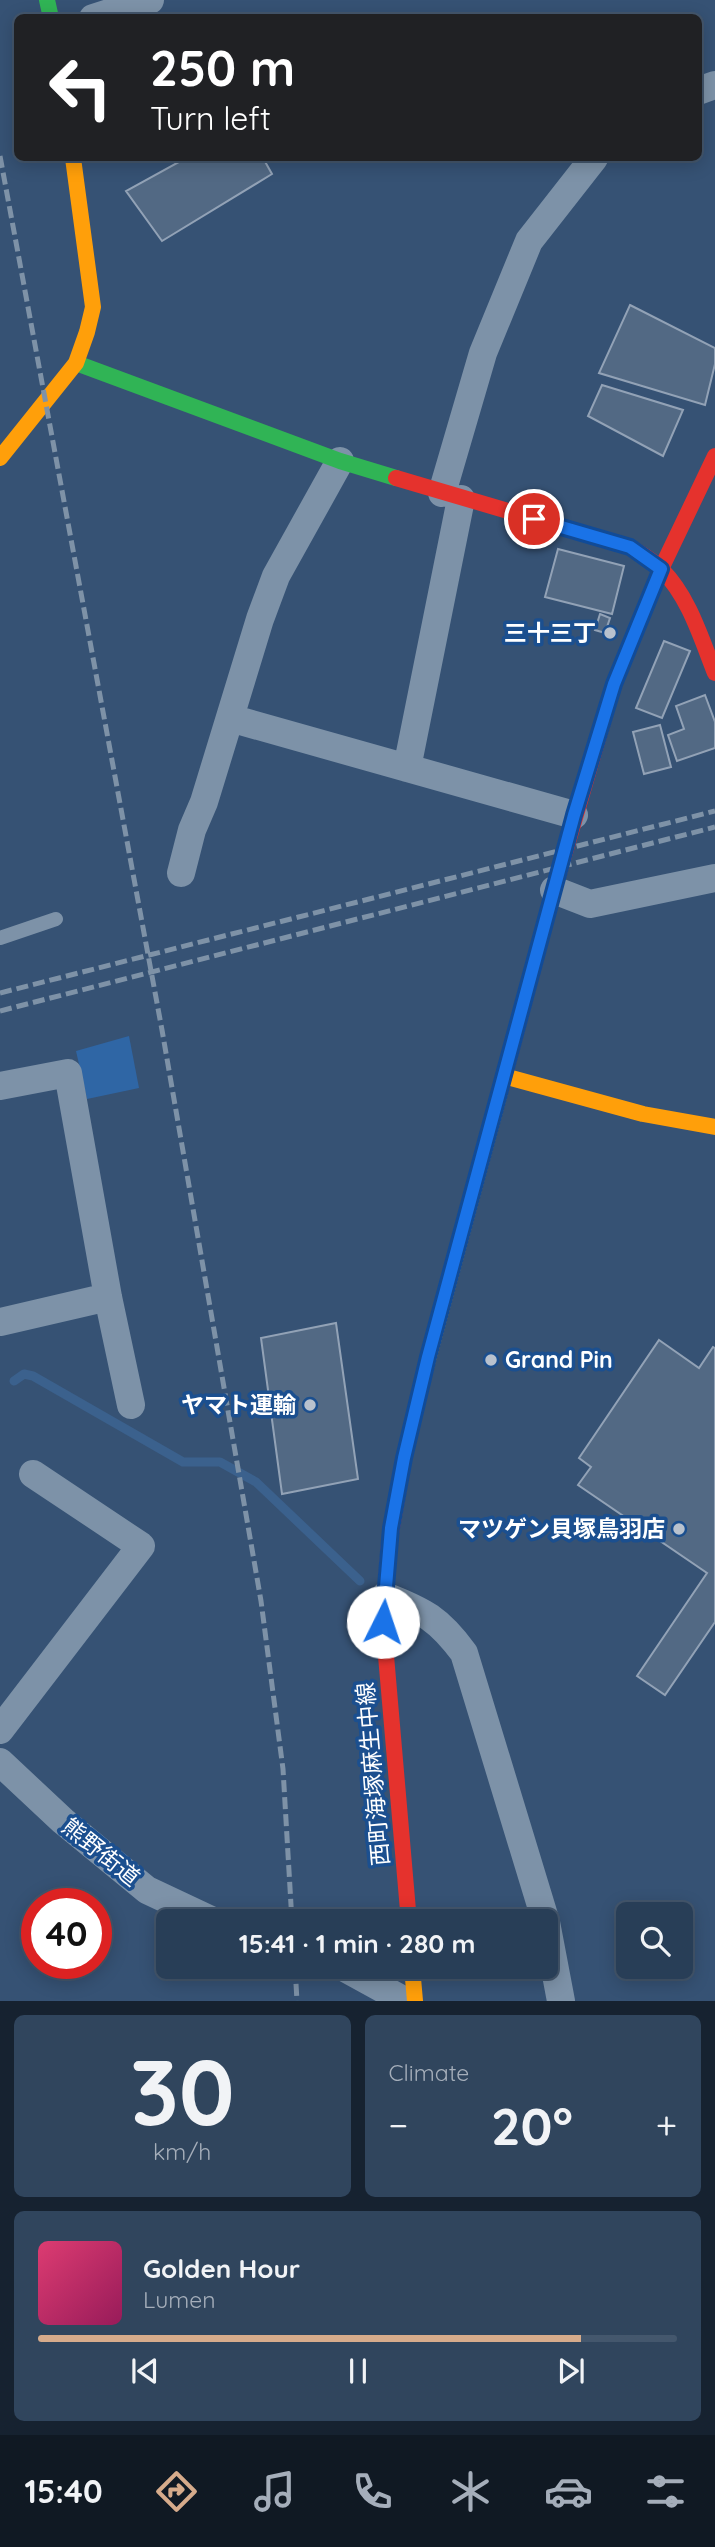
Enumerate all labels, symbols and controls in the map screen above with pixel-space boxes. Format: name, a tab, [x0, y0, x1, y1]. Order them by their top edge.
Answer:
text: 250 m	[150, 37, 295, 98]
icon: left	[35, 42, 126, 133]
text: Turn left	[150, 98, 271, 138]
pin	[504, 489, 564, 549]
icon: arrive	[515, 500, 553, 538]
place label: 三十三丁	[504, 618, 596, 647]
marker: 三十三丁	[602, 625, 618, 641]
place label: Grand Pin	[505, 1345, 613, 1374]
marker: Grand Pin	[483, 1352, 499, 1368]
place label: ヤマト運輸	[181, 1390, 296, 1419]
marker: ヤマト運輸	[302, 1397, 318, 1413]
place label: マツゲン貝塚鳥羽店	[458, 1514, 665, 1543]
marker: マツゲン貝塚鳥羽店	[671, 1521, 687, 1537]
position arrow	[346, 1585, 420, 1659]
street label: 西町海塚麻生中線	[350, 1681, 395, 1867]
street label: 熊野街道	[56, 1811, 146, 1892]
speed limit sign: 40	[21, 1888, 112, 1979]
map controls	[616, 1902, 693, 1979]
button: search	[616, 1902, 693, 1979]
text: 15:41 · 1 min · 280 m	[239, 1927, 475, 1960]
text: 30	[130, 2034, 235, 2148]
text: Climate	[389, 2058, 469, 2087]
text: 20°	[491, 2093, 573, 2158]
text: −	[389, 2101, 408, 2149]
text: +	[656, 2101, 677, 2149]
text: km/h	[153, 2137, 211, 2166]
text: Golden Hour	[143, 2252, 300, 2285]
text: Lumen	[143, 2285, 216, 2314]
icon: previous	[126, 2352, 164, 2390]
icon: pause	[339, 2352, 377, 2390]
icon: next	[552, 2352, 590, 2390]
icon: directions	[152, 2467, 201, 2516]
icon: music	[250, 2467, 299, 2516]
icon: phone	[348, 2467, 397, 2516]
icon: climate	[446, 2467, 495, 2516]
icon: car	[544, 2467, 593, 2516]
icon: filters	[641, 2467, 690, 2516]
text: 15:40	[24, 2471, 103, 2511]

